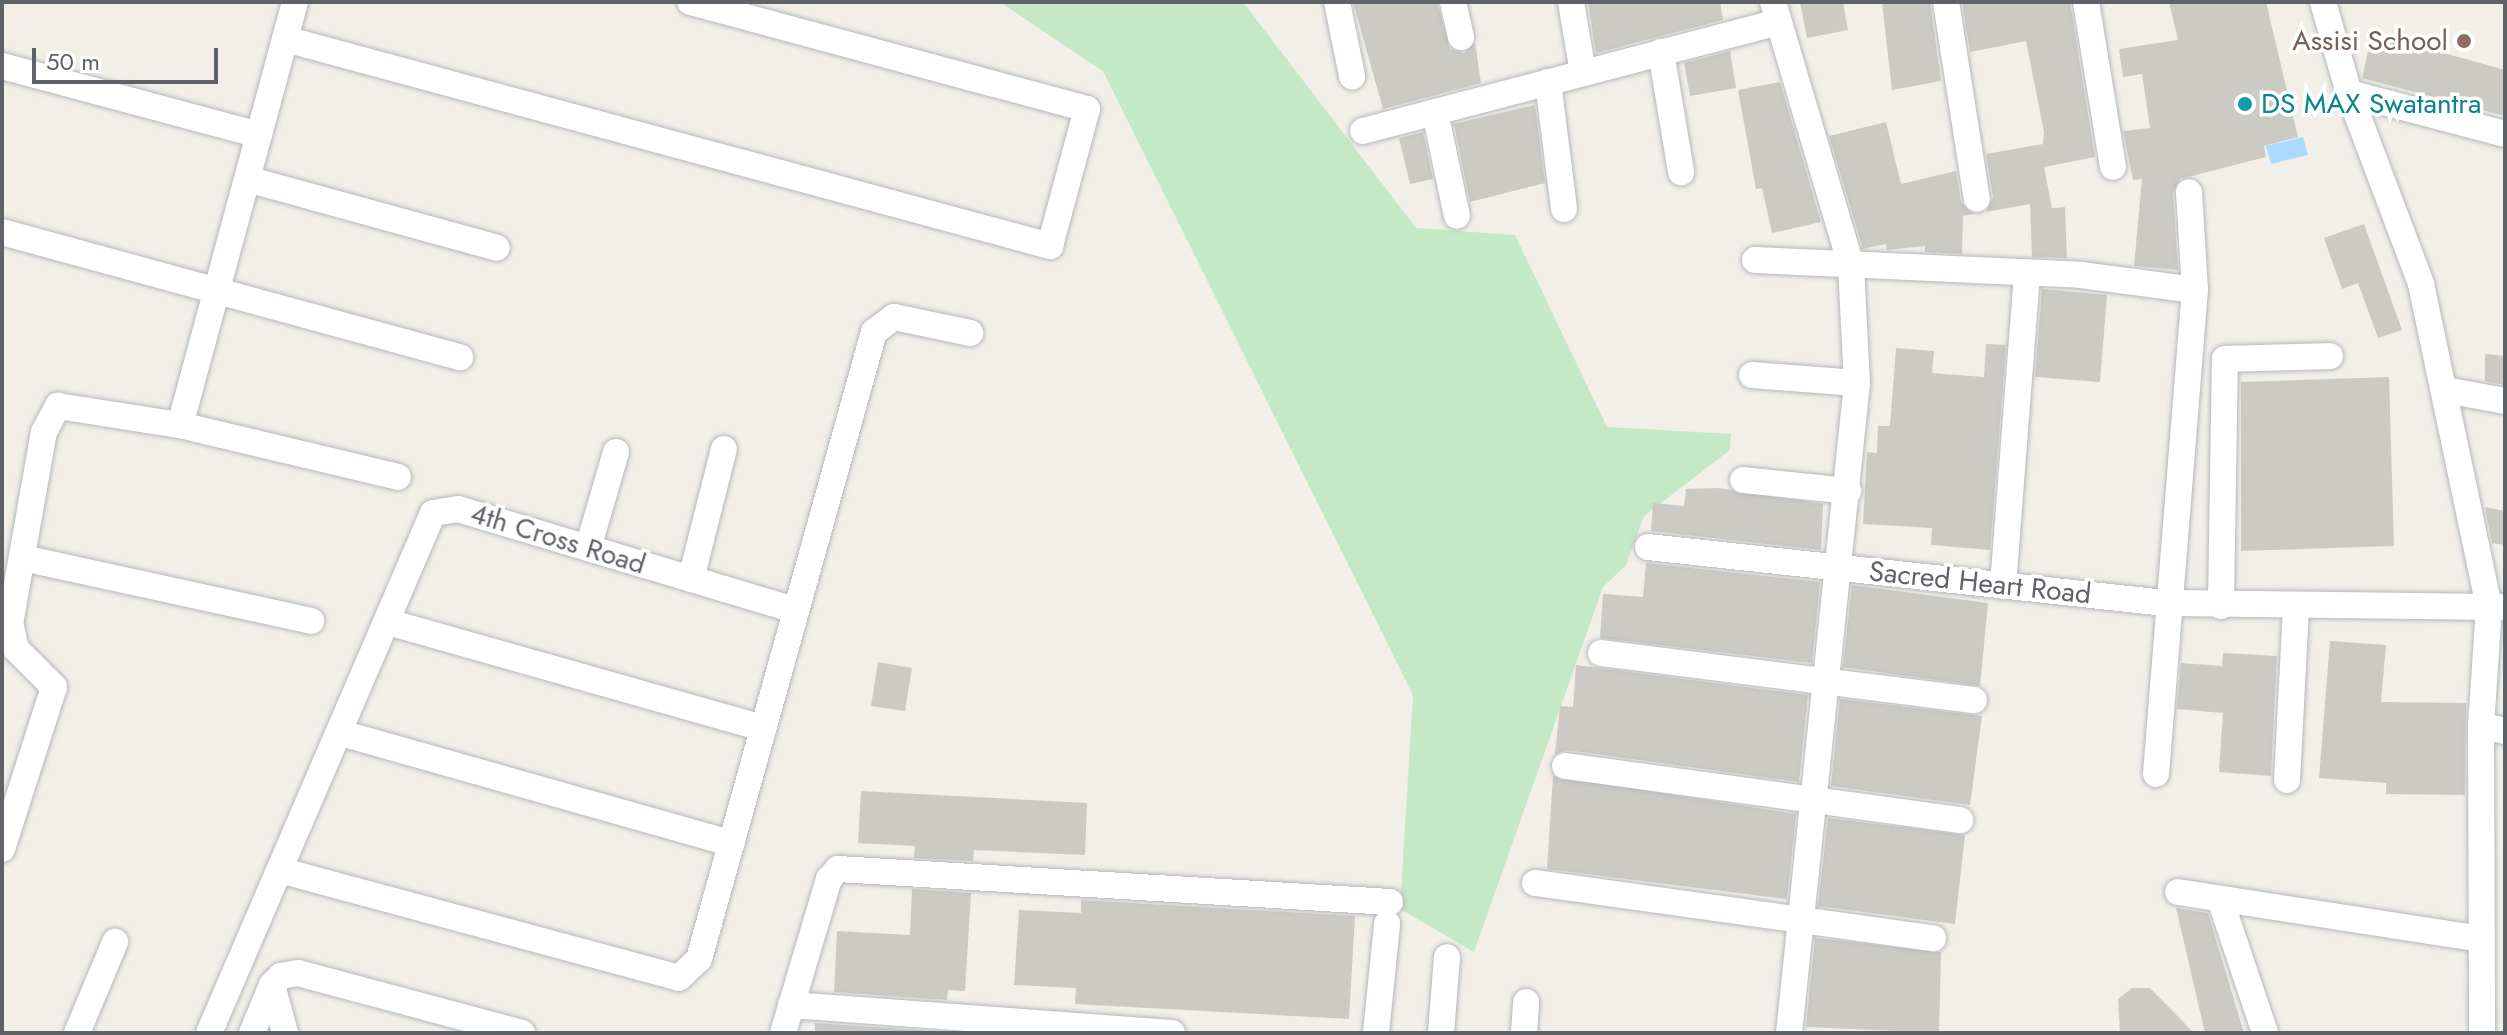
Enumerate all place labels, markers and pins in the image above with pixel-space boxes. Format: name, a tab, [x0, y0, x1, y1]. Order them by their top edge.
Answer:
place label: Assisi School	[2292, 24, 2448, 58]
marker: Assisi School	[2455, 32, 2473, 50]
place label: DS MAX Swatantra	[2261, 87, 2481, 121]
marker: DS MAX Swatantra	[2236, 95, 2254, 113]

